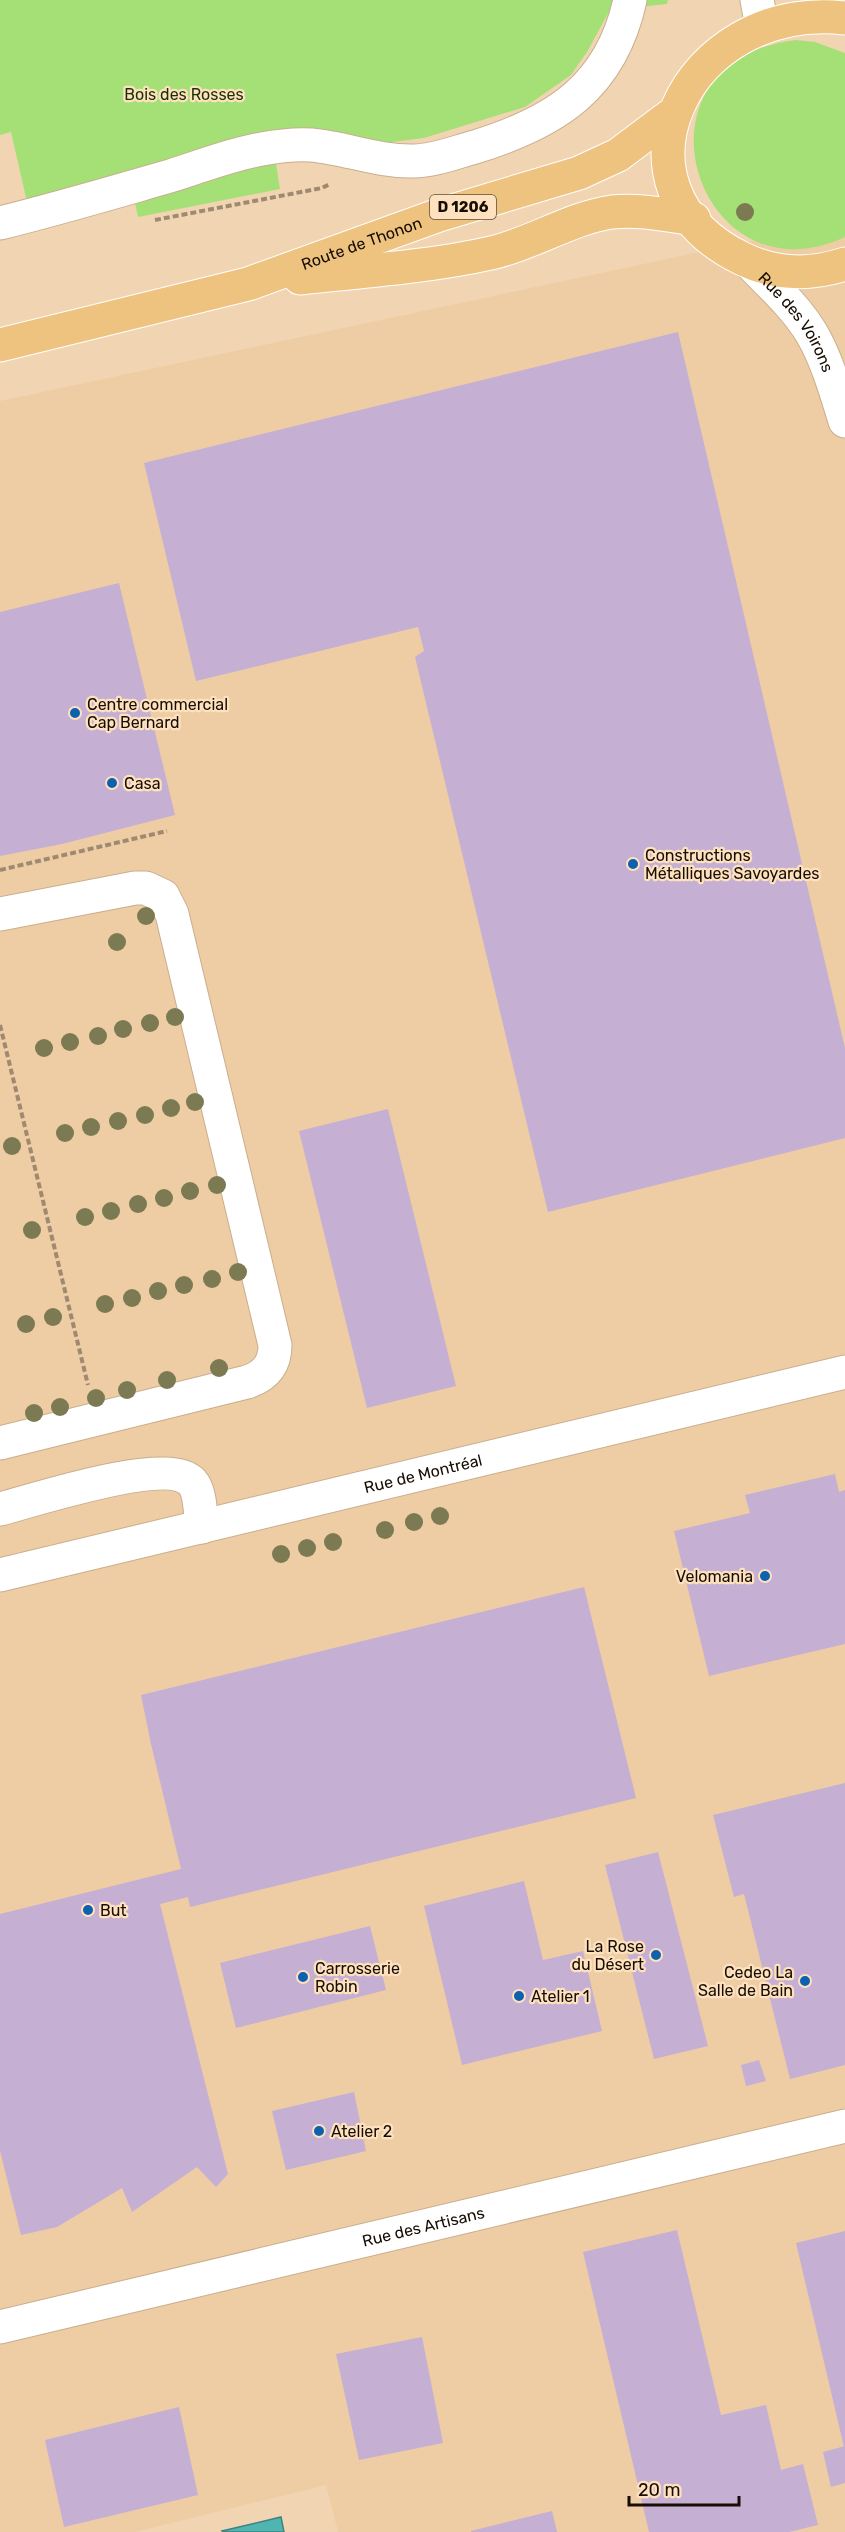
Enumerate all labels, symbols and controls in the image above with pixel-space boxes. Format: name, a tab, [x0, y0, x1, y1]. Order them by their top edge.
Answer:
park label: Bois des Rosses	[124, 85, 244, 104]
road number: D 1206	[430, 195, 496, 219]
street label: Route de Thonon	[299, 213, 425, 274]
street label: Rue des Voirons	[754, 268, 837, 375]
place label: Centre commercial Cap Bernard	[87, 695, 228, 732]
marker: Centre commercial Cap Bernard	[68, 706, 82, 720]
place label: Casa	[124, 774, 160, 793]
marker: Casa	[105, 776, 119, 790]
place label: Constructions Métalliques Savoyardes	[645, 846, 820, 883]
marker: Constructions Métalliques Savoyardes	[626, 857, 640, 871]
street label: Rue de Montréal	[362, 1451, 484, 1497]
place label: Velomania	[676, 1567, 753, 1586]
marker: Velomania	[758, 1569, 772, 1583]
place label: But	[100, 1901, 127, 1920]
marker: But	[81, 1903, 95, 1917]
place label: La Rose du Désert	[571, 1937, 644, 1974]
marker: La Rose du Désert	[649, 1948, 663, 1962]
place label: Carrosserie Robin	[315, 1959, 400, 1996]
place label: Cedeo La Salle de Bain	[698, 1963, 793, 2000]
marker: Carrosserie Robin	[296, 1970, 310, 1984]
marker: Cedeo La Salle de Bain	[798, 1974, 812, 1988]
place label: Atelier 1	[531, 1987, 590, 2006]
marker: Atelier 1	[512, 1989, 526, 2003]
place label: Atelier 2	[331, 2122, 392, 2141]
marker: Atelier 2	[312, 2124, 326, 2138]
street label: Rue des Artisans	[360, 2203, 486, 2251]
scale bar	[629, 2469, 738, 2507]
text: 20 m	[638, 2479, 680, 2501]

